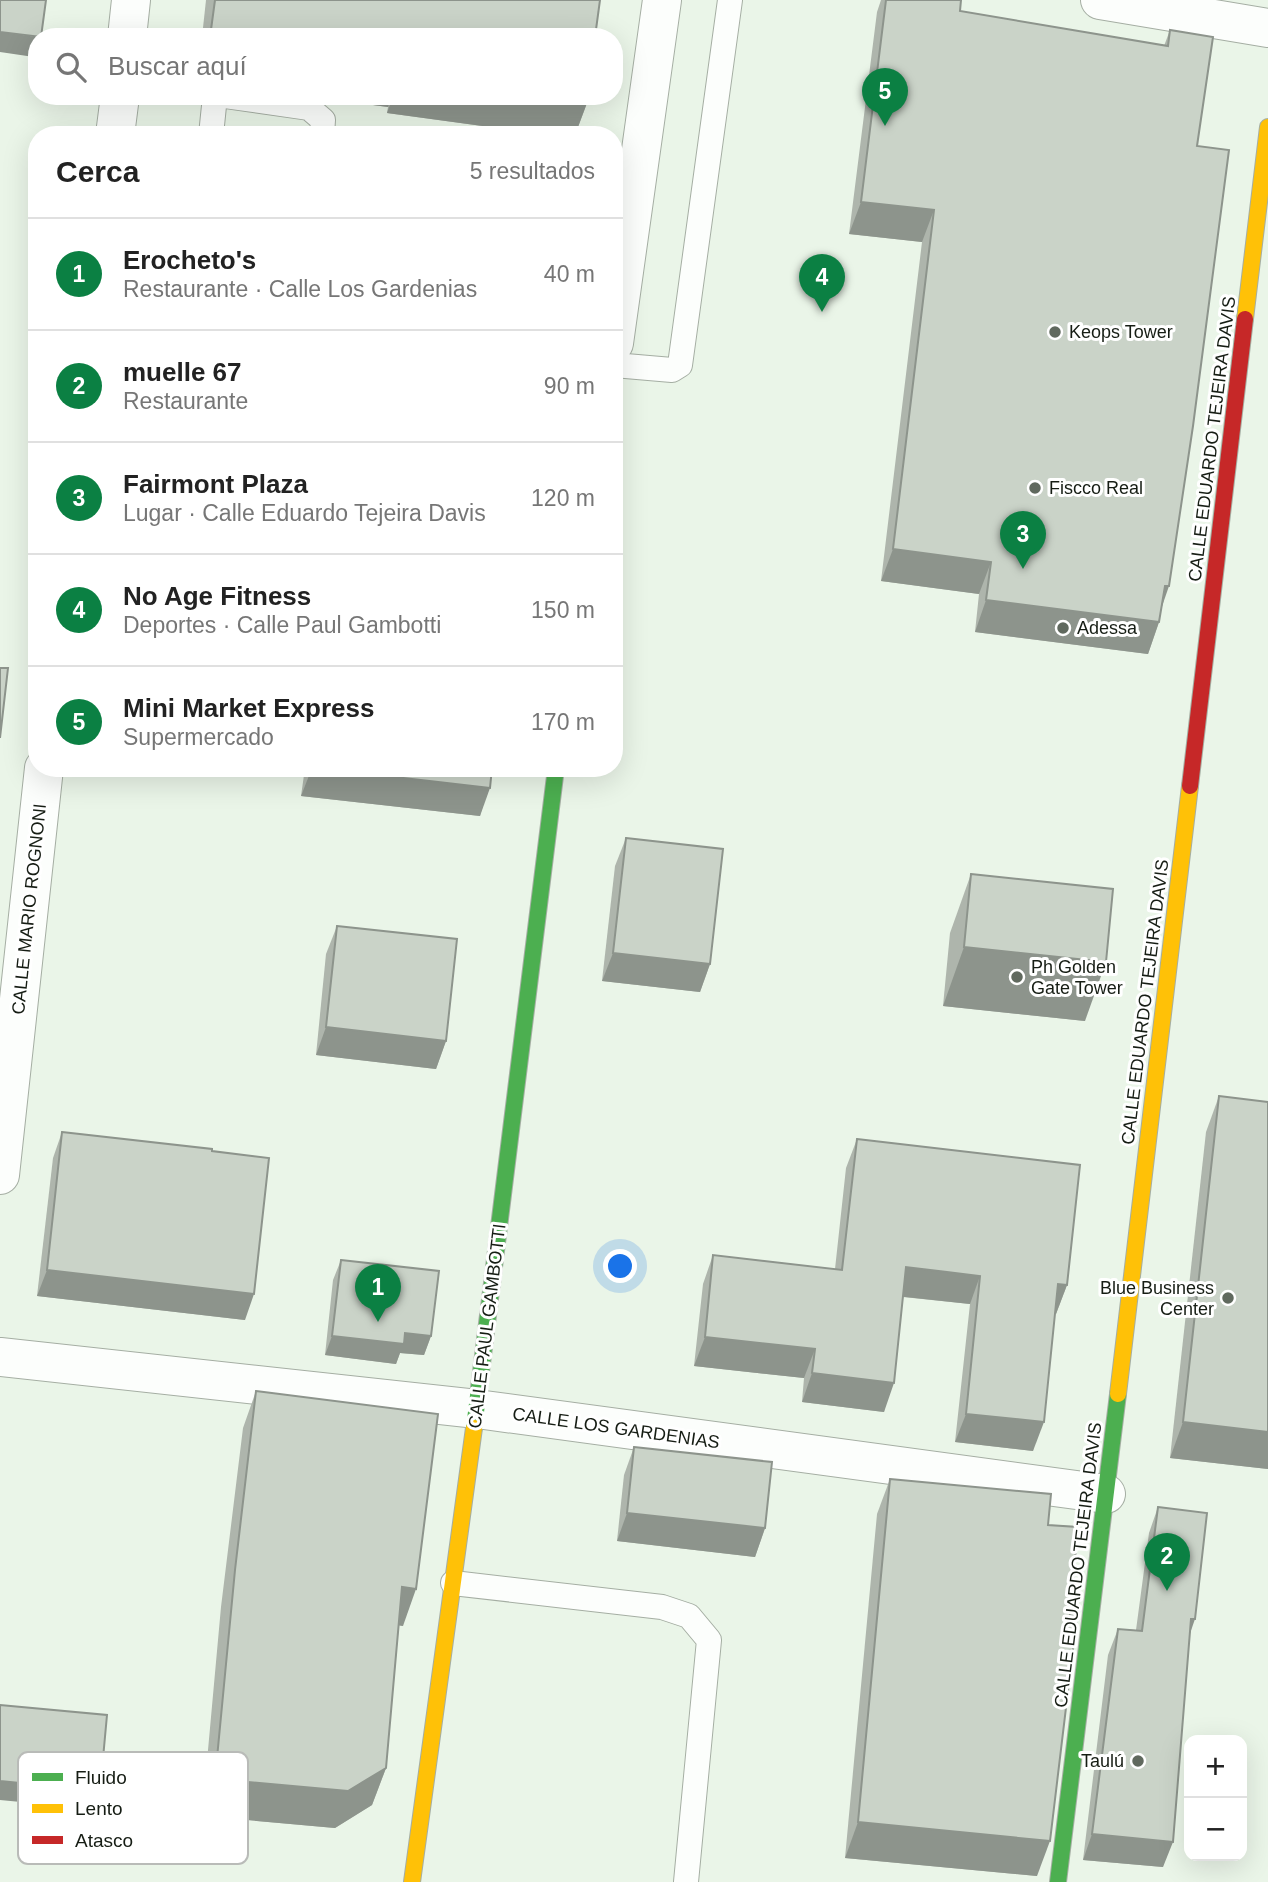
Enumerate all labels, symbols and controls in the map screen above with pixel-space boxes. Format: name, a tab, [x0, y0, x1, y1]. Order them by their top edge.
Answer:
search box	[28, 28, 623, 105]
icon: search	[52, 48, 90, 86]
text: Buscar aquí	[108, 51, 247, 81]
pin: 5	[862, 68, 908, 126]
text: Cerca	[56, 155, 139, 188]
text: 5 resultados	[470, 158, 595, 184]
text: Erocheto's	[123, 245, 256, 275]
pin: 4	[799, 254, 845, 312]
text: 1	[73, 261, 85, 287]
text: 40 m	[544, 261, 595, 287]
text: Restaurante · Calle Los Gardenias	[123, 276, 477, 302]
street label: CALLE EDUARDO TEJEIRA DAVIS	[1185, 295, 1239, 583]
place label: Keops Tower	[1069, 322, 1173, 342]
marker: Keops Tower	[1047, 324, 1063, 340]
text: muelle 67	[123, 357, 242, 387]
text: 2	[73, 373, 85, 399]
text: 90 m	[544, 373, 595, 399]
text: Restaurante	[123, 388, 248, 414]
text: Fairmont Plaza	[123, 469, 308, 499]
place label: Fiscco Real	[1049, 478, 1143, 498]
marker: Fiscco Real	[1027, 480, 1043, 496]
text: 3	[73, 485, 85, 511]
text: 120 m	[531, 485, 595, 511]
text: Lugar · Calle Eduardo Tejeira Davis	[123, 500, 486, 526]
pin: 3	[1000, 511, 1046, 569]
text: No Age Fitness	[123, 581, 311, 611]
text: 4	[73, 597, 85, 623]
text: 150 m	[531, 597, 595, 623]
text: Deportes · Calle Paul Gambotti	[123, 612, 441, 638]
place label: Adessa	[1077, 618, 1138, 638]
marker: Adessa	[1055, 620, 1071, 636]
text: Mini Market Express	[123, 693, 374, 723]
text: 5	[73, 709, 85, 735]
text: 170 m	[531, 709, 595, 735]
text: Supermercado	[123, 724, 274, 750]
street label: CALLE MARIO ROGNONI	[8, 803, 50, 1015]
street label: CALLE EDUARDO TEJEIRA DAVIS	[1118, 858, 1172, 1146]
place label: Ph Golden Gate Tower	[1031, 957, 1123, 998]
marker: Ph Golden Gate Tower	[1009, 969, 1025, 985]
street label: CALLE PAUL GAMBOTTI	[465, 1223, 509, 1429]
your location	[603, 1249, 637, 1283]
pin: 1	[355, 1264, 401, 1322]
place label: Blue Business Center	[1100, 1278, 1214, 1319]
marker: Blue Business Center	[1220, 1290, 1236, 1306]
street label: CALLE LOS GARDENIAS	[511, 1404, 721, 1452]
street label: CALLE EDUARDO TEJEIRA DAVIS	[1051, 1421, 1105, 1709]
pin: 2	[1144, 1533, 1190, 1591]
map controls	[1184, 1735, 1247, 1861]
button: +	[1184, 1735, 1247, 1798]
place label: Taulú	[1081, 1751, 1124, 1771]
legend	[18, 1752, 248, 1864]
marker: Taulú	[1130, 1753, 1146, 1769]
text: Fluido	[75, 1767, 127, 1788]
text: Lento	[75, 1798, 123, 1819]
button: −	[1184, 1798, 1247, 1861]
text: Atasco	[75, 1830, 133, 1851]

